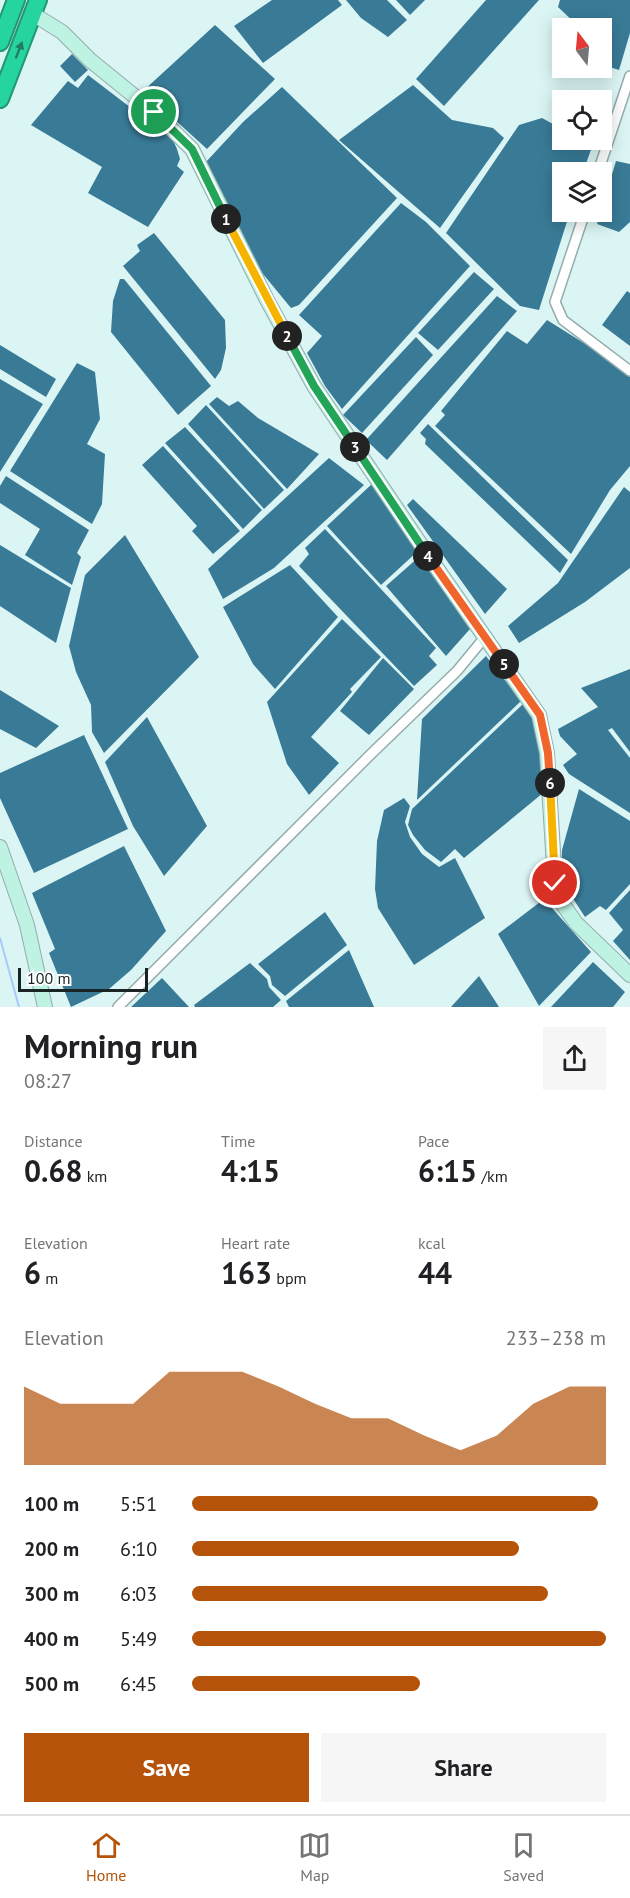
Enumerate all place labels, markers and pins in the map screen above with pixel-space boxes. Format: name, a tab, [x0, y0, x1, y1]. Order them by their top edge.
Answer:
pin	[128, 86, 179, 137]
pin: 1	[211, 204, 241, 234]
pin: 2	[272, 321, 302, 351]
pin: 3	[340, 432, 370, 462]
pin: 4	[413, 541, 443, 571]
pin: 5	[489, 649, 519, 679]
pin: 6	[535, 768, 565, 798]
pin	[529, 857, 580, 908]

